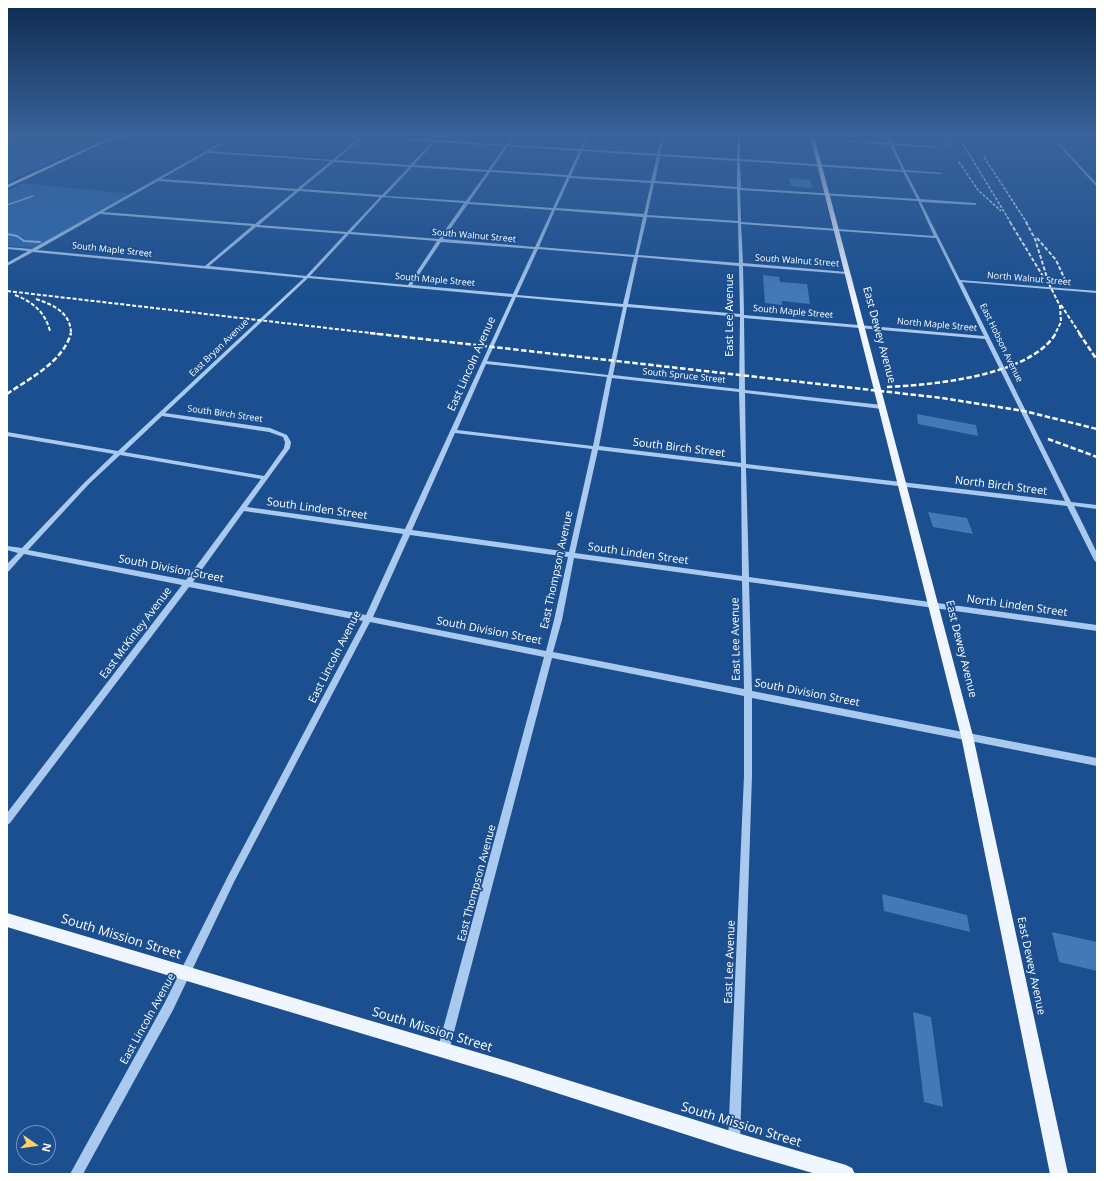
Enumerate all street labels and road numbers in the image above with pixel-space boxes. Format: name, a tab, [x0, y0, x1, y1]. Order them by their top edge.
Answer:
street label: South Walnut Street	[432, 227, 516, 245]
street label: South Maple Street	[71, 240, 153, 260]
street label: South Walnut Street	[755, 253, 839, 269]
street label: North Walnut Street	[987, 270, 1071, 288]
street label: South Maple Street	[395, 271, 475, 289]
street label: East Lee Avenue	[723, 273, 737, 357]
street label: East Dewey Avenue	[860, 285, 898, 385]
street label: East Hobson Avenue	[977, 302, 1025, 384]
street label: South Maple Street	[753, 303, 833, 321]
street label: East Lincoln Avenue	[445, 315, 499, 413]
street label: North Maple Street	[897, 316, 977, 334]
street label: East Bryan Avenue	[187, 317, 251, 379]
street label: South Spruce Street	[642, 366, 726, 386]
street label: South Birch Street	[187, 403, 263, 425]
street label: South Birch Street	[632, 436, 726, 460]
street label: North Birch Street	[954, 474, 1048, 498]
street label: South Linden Street	[266, 495, 368, 523]
street label: East Thompson Avenue	[538, 510, 576, 630]
street label: South Linden Street	[587, 540, 689, 568]
street label: South Division Street	[117, 552, 225, 586]
street label: East McKinley Avenue	[97, 585, 175, 681]
street label: North Linden Street	[966, 592, 1068, 620]
street label: East Lee Avenue	[729, 597, 743, 681]
street label: East Dewey Avenue	[943, 599, 979, 699]
street label: East Lincoln Avenue	[306, 609, 364, 705]
street label: South Division Street	[435, 614, 543, 648]
street label: South Division Street	[753, 676, 861, 710]
street label: East Thompson Avenue	[455, 823, 499, 943]
street label: South Mission Street	[59, 911, 183, 963]
street label: East Dewey Avenue	[1014, 916, 1048, 1016]
street label: East Lee Avenue	[722, 920, 738, 1004]
street label: East Lincoln Avenue	[117, 971, 179, 1067]
street label: South Mission Street	[370, 1004, 494, 1056]
street label: South Mission Street	[679, 1099, 803, 1151]

